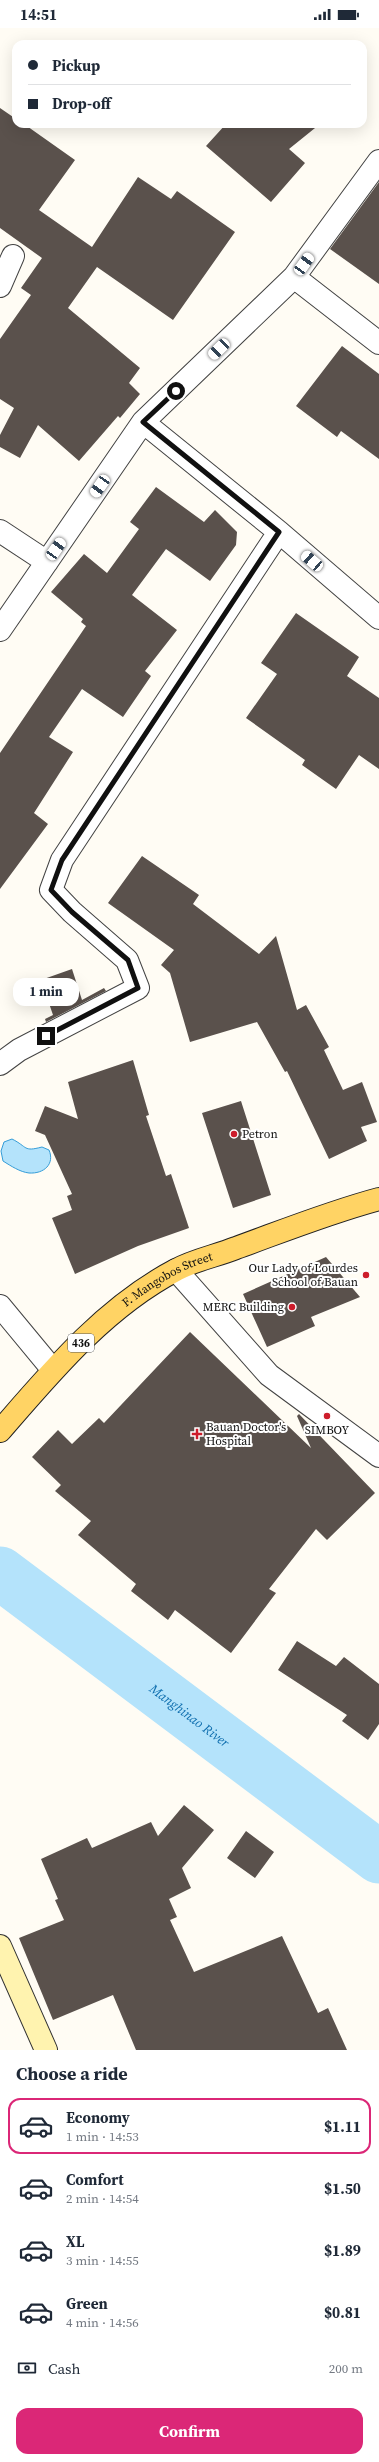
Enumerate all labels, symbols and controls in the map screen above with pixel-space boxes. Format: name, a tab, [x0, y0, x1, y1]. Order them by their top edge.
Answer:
text: 14:51	[20, 4, 57, 25]
text: Pickup	[52, 55, 100, 76]
text: Drop-off	[52, 93, 111, 114]
car	[292, 251, 316, 277]
car	[206, 336, 232, 362]
route start	[167, 382, 185, 400]
car	[88, 473, 112, 499]
car	[44, 536, 68, 562]
car	[299, 549, 325, 573]
callout: 1 min	[13, 978, 79, 1006]
text: 1 min	[29, 983, 63, 1000]
route end	[37, 1027, 55, 1045]
place label: Petron	[242, 1126, 278, 1142]
marker: Petron	[229, 1129, 239, 1139]
street label: F. Mangobos Street	[119, 1248, 214, 1311]
place label: Our Lady of Lourdes School of Bauan	[248, 1260, 358, 1290]
marker: Our Lady of Lourdes School of Bauan	[361, 1270, 371, 1280]
place label: MERC Building	[203, 1299, 284, 1315]
marker: MERC Building	[287, 1302, 297, 1312]
road number: 436	[68, 1334, 94, 1352]
marker: SIMBOY	[322, 1411, 332, 1421]
place label: Bauan Doctor's Hospital	[206, 1419, 286, 1449]
place label: SIMBOY	[305, 1422, 350, 1438]
marker: Bauan Doctor's Hospital	[191, 1428, 203, 1440]
water label: Manghinao River	[145, 1679, 233, 1751]
text: Choose a ride	[16, 2061, 128, 2086]
text: Economy	[66, 2107, 130, 2128]
icon: car	[18, 2108, 54, 2144]
text: $1.11	[324, 2116, 361, 2137]
text: 1 min · 14:53	[66, 2128, 139, 2145]
text: Comfort	[66, 2169, 124, 2190]
icon: car	[18, 2170, 54, 2206]
text: $1.50	[324, 2178, 361, 2199]
text: 2 min · 14:54	[66, 2190, 139, 2207]
text: XL	[66, 2231, 85, 2252]
icon: car	[18, 2232, 54, 2268]
text: $1.89	[324, 2240, 361, 2261]
text: 3 min · 14:55	[66, 2252, 139, 2269]
text: Green	[66, 2293, 108, 2314]
icon: car	[18, 2294, 54, 2330]
text: $0.81	[324, 2302, 361, 2323]
text: 4 min · 14:56	[66, 2314, 139, 2331]
icon: cash	[16, 2357, 38, 2379]
text: Cash	[48, 2358, 80, 2379]
text: 200 m	[329, 2360, 363, 2377]
button: Confirm	[16, 2408, 363, 2454]

